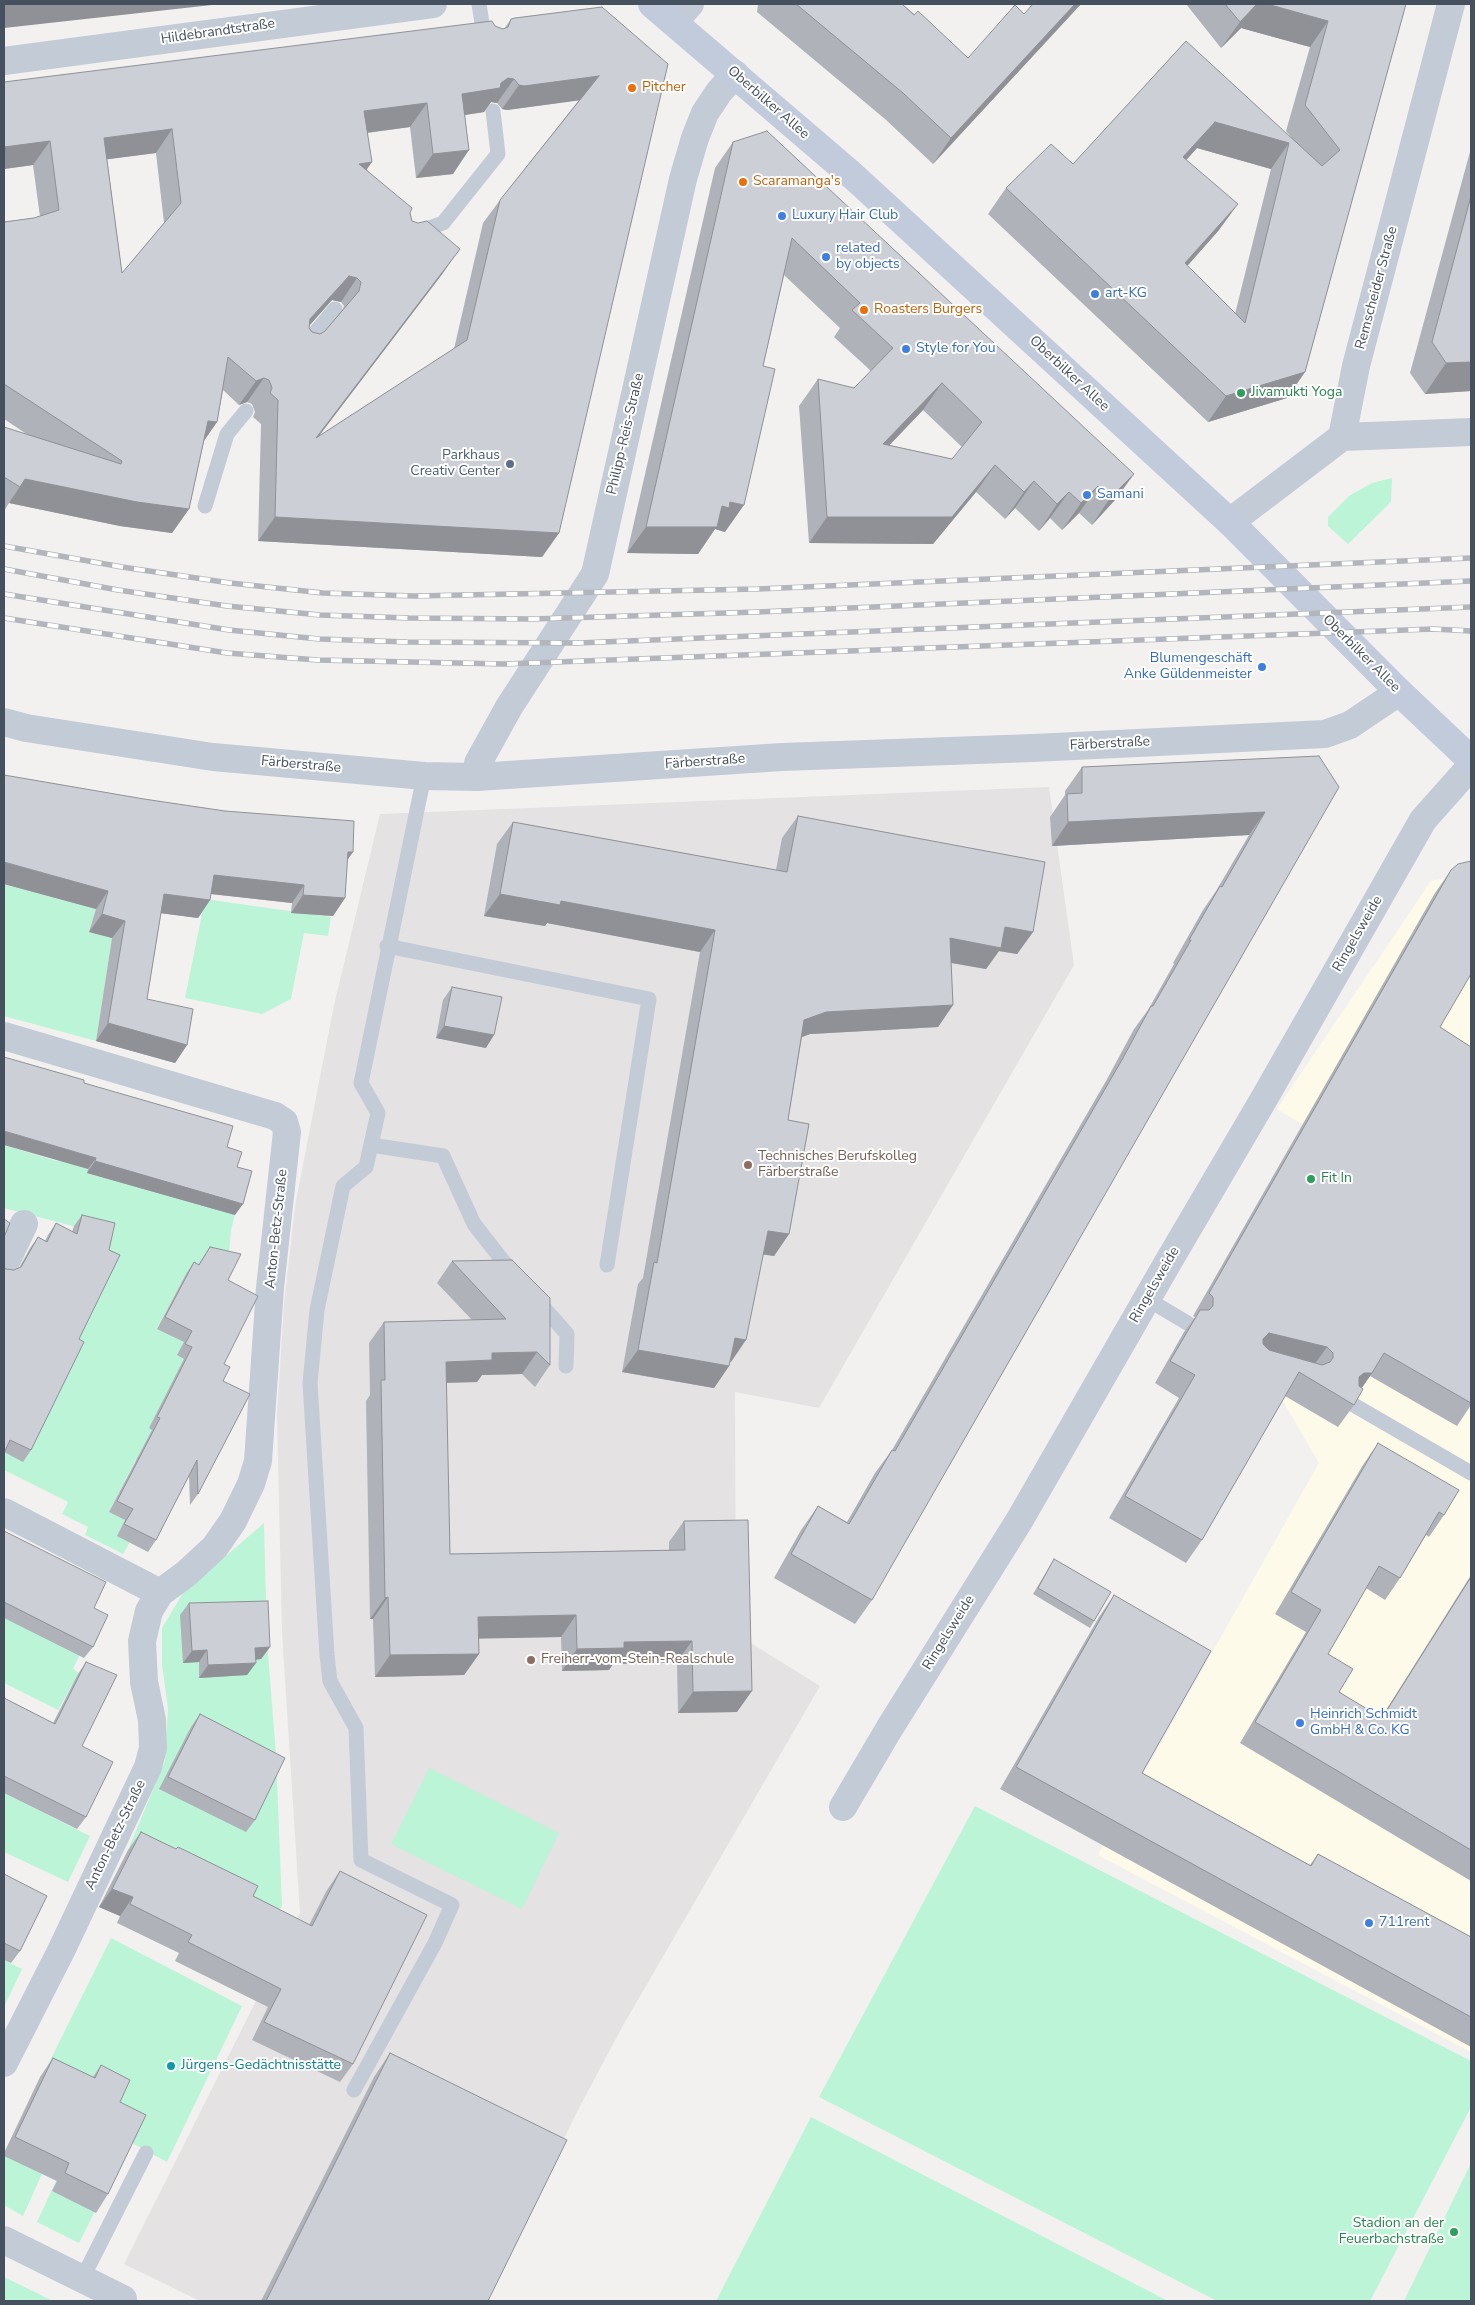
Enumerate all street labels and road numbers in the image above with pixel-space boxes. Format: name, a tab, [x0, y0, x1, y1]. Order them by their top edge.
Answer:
street label: Hildebrandtstraße	[160, 16, 276, 48]
street label: Oberbilker Allee	[724, 63, 812, 143]
street label: Remscheider Straße	[1352, 225, 1402, 351]
street label: Oberbilker Allee	[1026, 333, 1112, 415]
street label: Philipp-Reis-Straße	[604, 372, 648, 496]
street label: Oberbilker Allee	[1319, 612, 1403, 696]
street label: Färberstraße	[1069, 734, 1151, 754]
street label: Färberstraße	[664, 751, 746, 773]
street label: Färberstraße	[260, 753, 342, 777]
street label: Ringelsweide	[1330, 893, 1386, 975]
street label: Anton-Betz-Straße	[262, 1168, 292, 1290]
street label: Ringelsweide	[1127, 1244, 1183, 1326]
street label: Ringelsweide	[919, 1593, 979, 1673]
street label: Anton-Betz-Straße	[82, 1777, 150, 1893]

